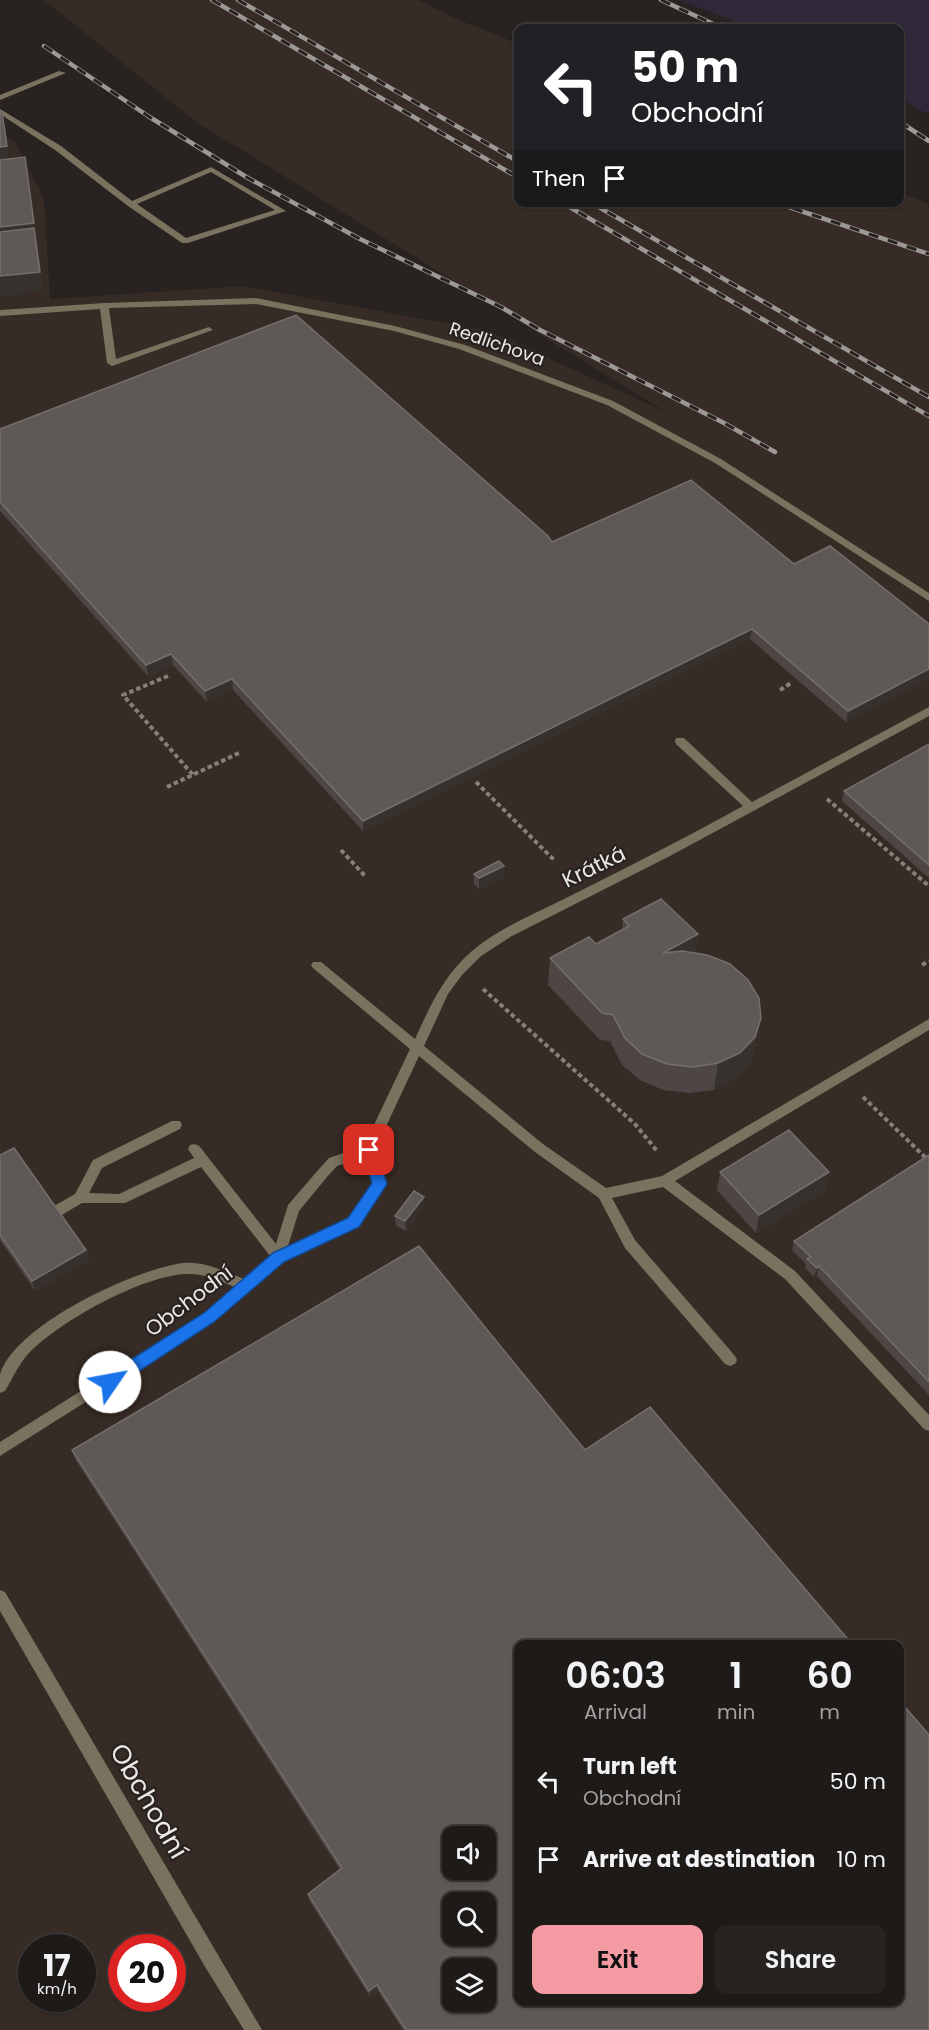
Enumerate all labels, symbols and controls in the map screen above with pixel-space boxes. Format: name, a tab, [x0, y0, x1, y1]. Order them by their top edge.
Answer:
text: 50 m	[631, 38, 739, 97]
icon: left	[532, 48, 610, 126]
text: Obchodní	[631, 94, 764, 131]
icon: arrive	[598, 162, 631, 195]
text: Then	[532, 163, 586, 194]
street label: Redlichova	[446, 316, 548, 372]
street label: Krátká	[557, 839, 630, 894]
pin	[343, 1124, 394, 1175]
icon: arrive	[352, 1133, 385, 1166]
street label: Obchodní	[139, 1258, 239, 1343]
position arrow	[78, 1350, 142, 1414]
text: 06:03	[565, 1650, 666, 1701]
text: 1	[730, 1650, 743, 1701]
text: 60	[806, 1650, 853, 1701]
text: Arrival	[584, 1698, 647, 1726]
text: min	[717, 1698, 755, 1726]
text: m	[819, 1698, 840, 1726]
street label: Obchodní	[101, 1737, 197, 1865]
text: Turn left	[583, 1751, 677, 1782]
icon: left	[532, 1765, 565, 1798]
text: 50 m	[830, 1766, 886, 1797]
text: Obchodní	[583, 1784, 681, 1812]
map controls	[442, 1826, 496, 2012]
button: sound	[442, 1826, 496, 1880]
icon: arrive	[532, 1843, 565, 1876]
text: Arrive at destination	[583, 1844, 815, 1875]
text: 10 m	[837, 1844, 886, 1875]
button: search	[442, 1892, 496, 1946]
button: Exit	[532, 1925, 703, 1994]
button: Share	[715, 1925, 886, 1994]
speed limit sign: 20	[108, 1934, 186, 2012]
text: 17	[43, 1944, 71, 1987]
button: layers	[442, 1958, 496, 2012]
text: km/h	[37, 1978, 77, 1999]

